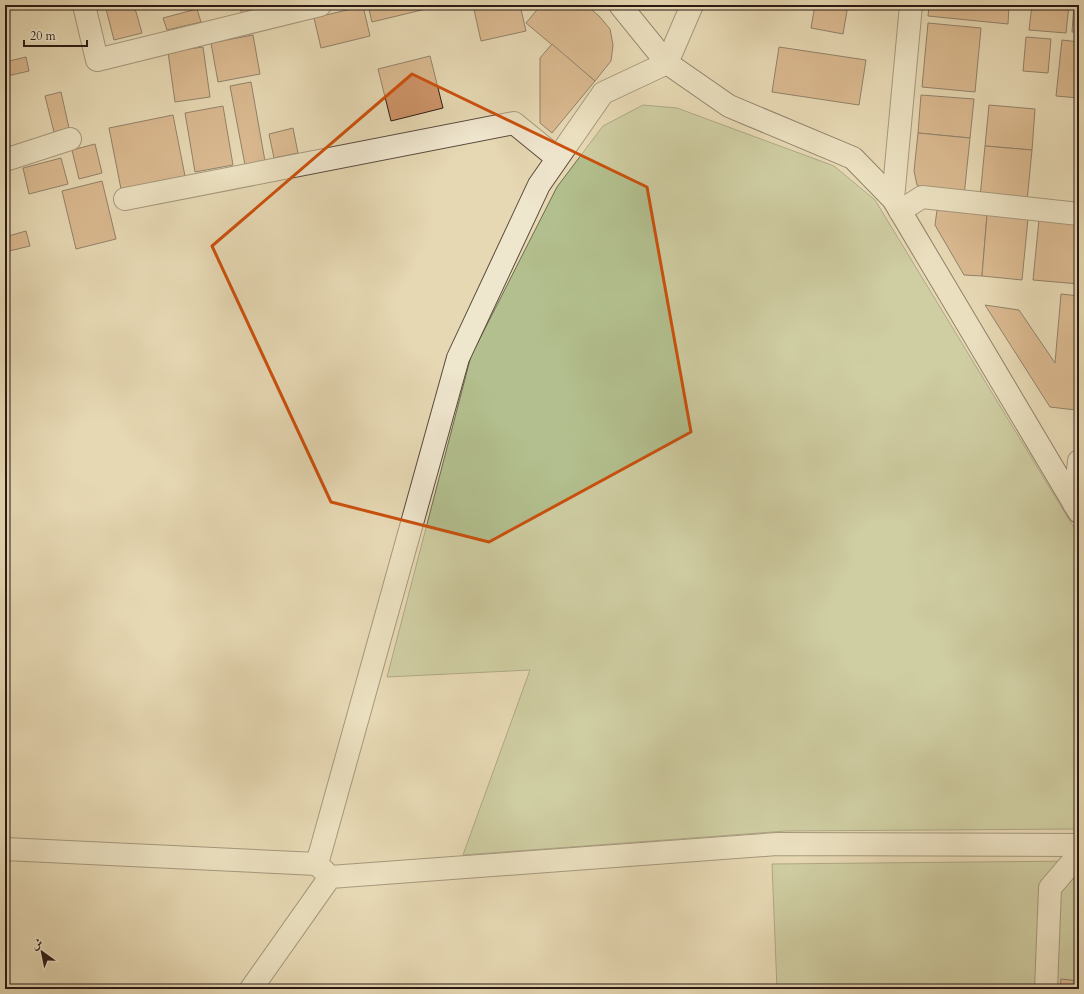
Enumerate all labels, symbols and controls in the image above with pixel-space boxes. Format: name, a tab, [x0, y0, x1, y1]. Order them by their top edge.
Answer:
scale bar	[24, 22, 87, 48]
text: 20 m	[30, 28, 57, 44]
north arrow	[22, 932, 62, 972]
text: ش	[28, 935, 46, 953]

